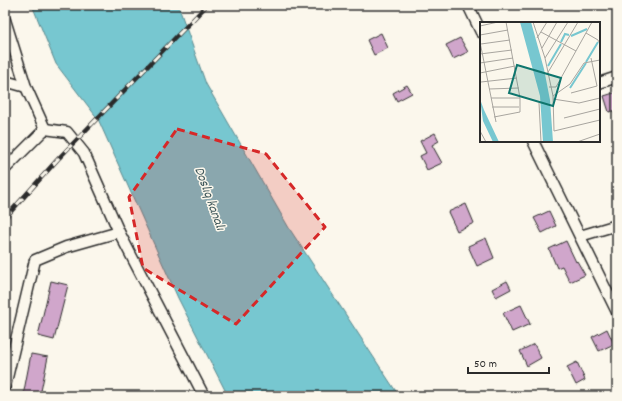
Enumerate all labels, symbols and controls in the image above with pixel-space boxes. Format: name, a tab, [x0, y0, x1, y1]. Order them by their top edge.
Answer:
inset map	[480, 22, 600, 142]
water label: Doslıq kanalı	[188, 164, 230, 234]
scale bar	[468, 349, 549, 375]
text: 50 m	[474, 356, 497, 373]

